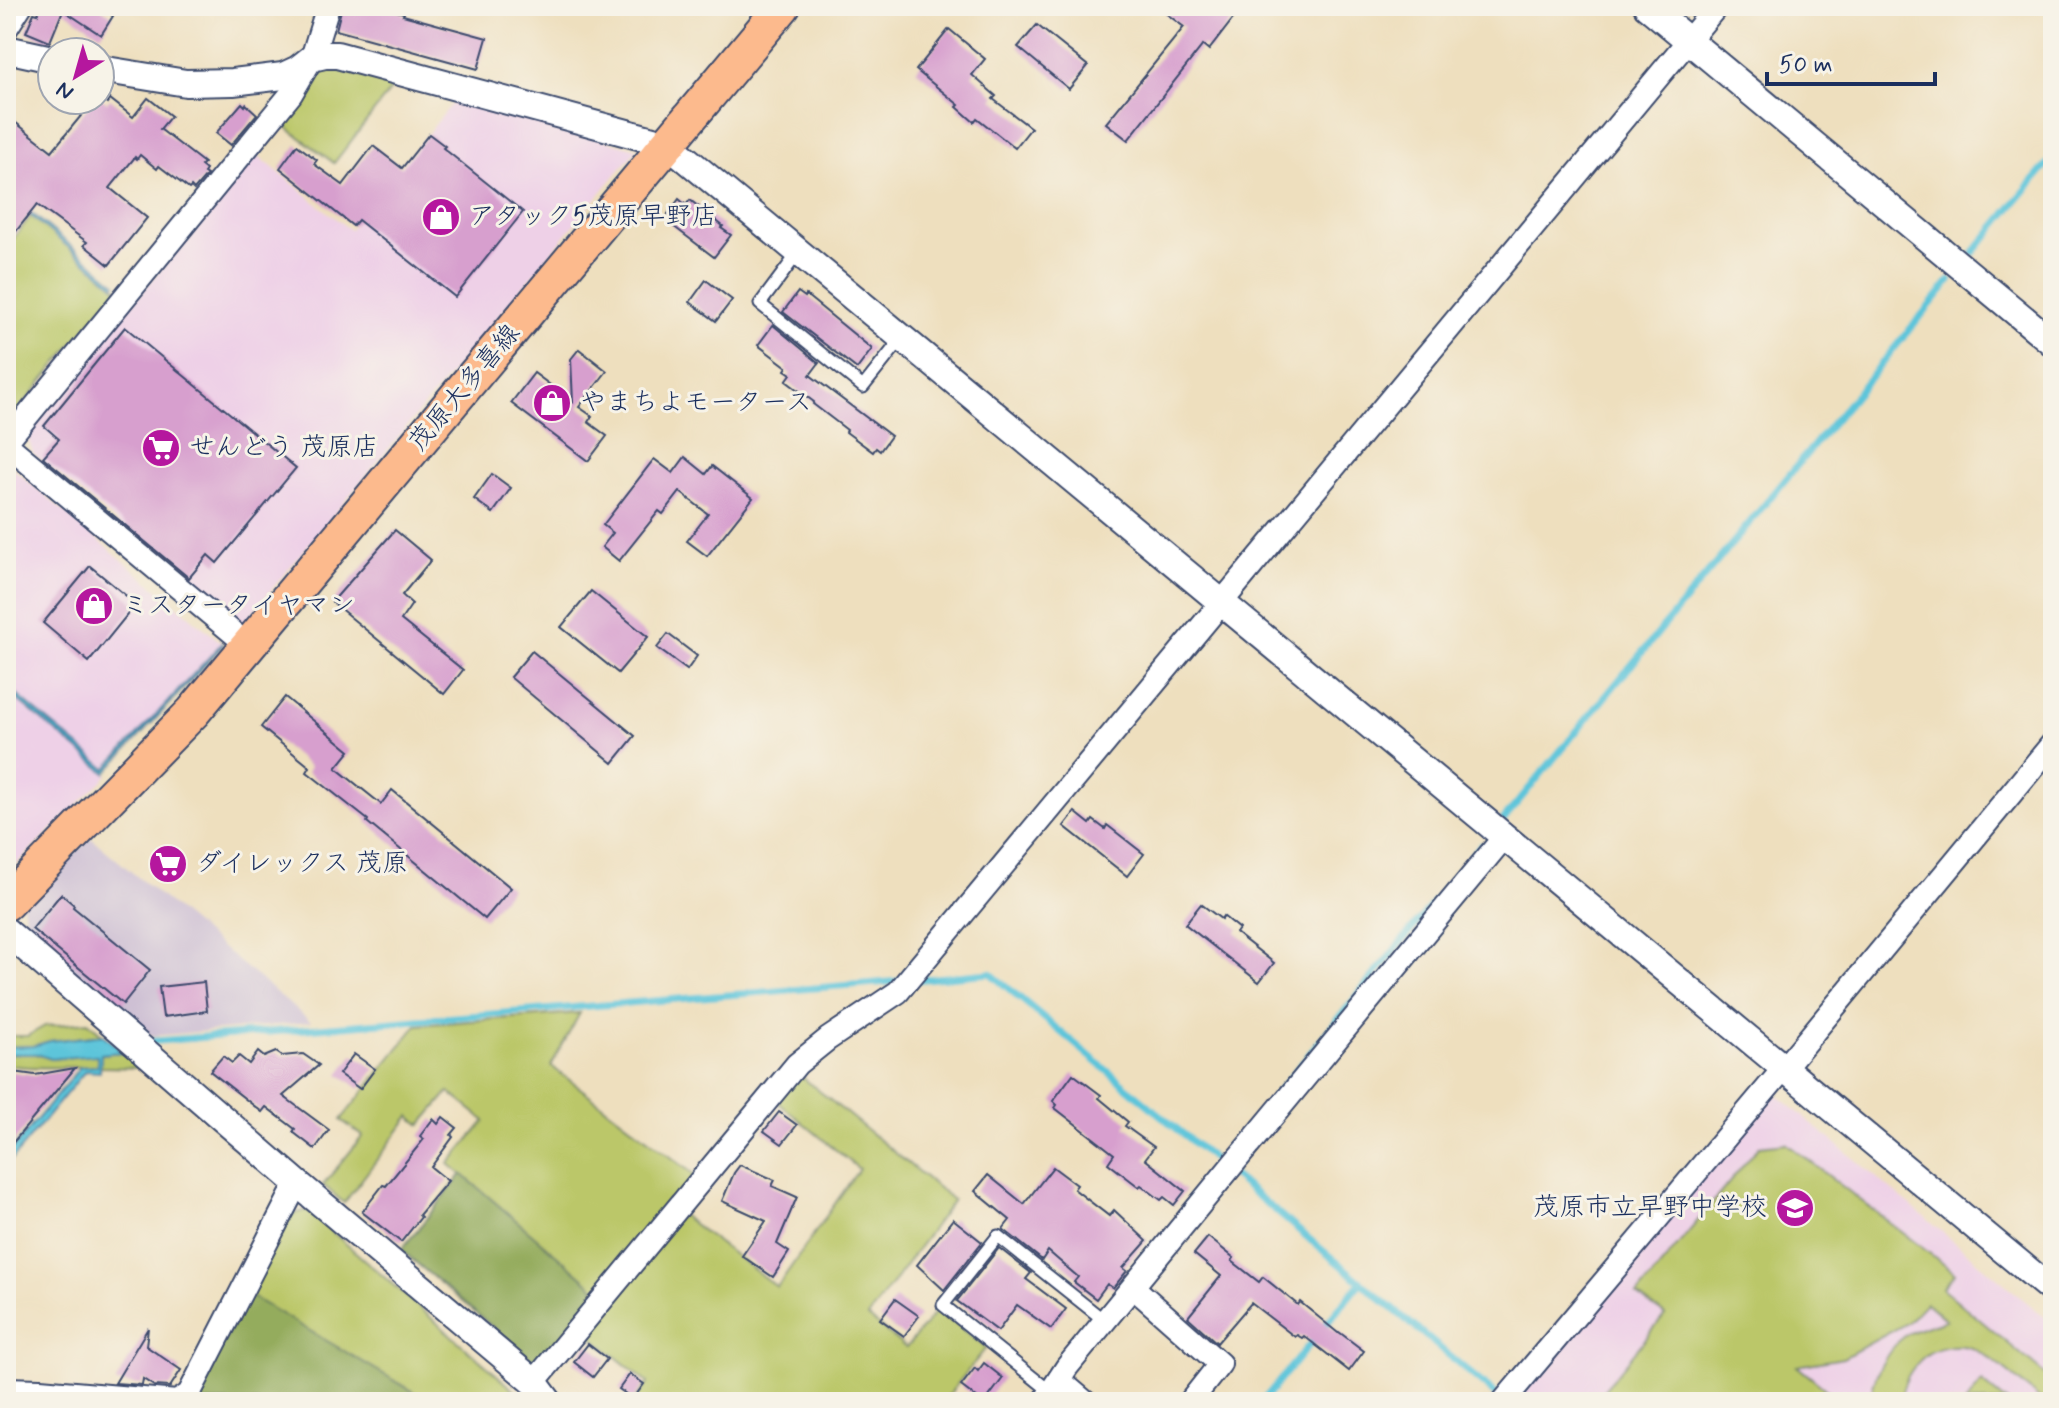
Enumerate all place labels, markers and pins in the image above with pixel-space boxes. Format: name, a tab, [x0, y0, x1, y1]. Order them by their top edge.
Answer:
shop icon: アタック5茂原早野店	[420, 196, 462, 238]
place label: アタック5茂原早野店	[469, 200, 718, 234]
shop icon: やまちよモータース	[531, 382, 573, 424]
place label: やまちよモータース	[580, 386, 812, 420]
supermarket icon: せんどう 茂原店	[140, 427, 182, 469]
place label: せんどう 茂原店	[189, 431, 379, 465]
shop icon: ミスタータイヤマン	[73, 585, 115, 627]
place label: ミスタータイヤマン	[122, 589, 355, 623]
supermarket icon: ダイレックス 茂原	[147, 843, 189, 885]
place label: ダイレックス 茂原	[196, 847, 408, 881]
school or university icon: 茂原市立早野中学校	[1774, 1187, 1816, 1229]
place label: 茂原市立早野中学校	[1533, 1191, 1767, 1225]

